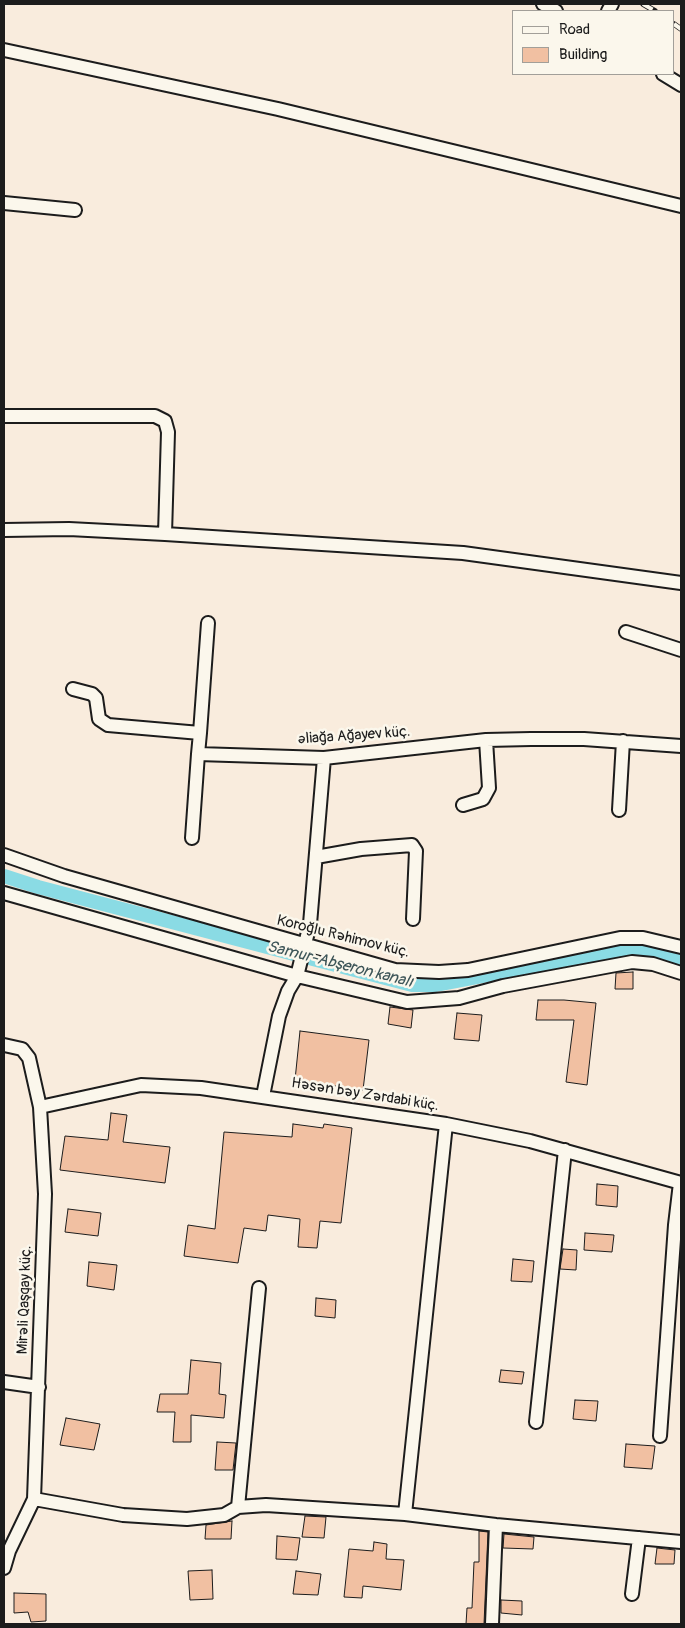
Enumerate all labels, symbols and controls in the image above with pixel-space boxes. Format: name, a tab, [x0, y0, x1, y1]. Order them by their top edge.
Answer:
legend	[512, 10, 675, 75]
text: Road	[559, 20, 590, 39]
text: Building	[559, 45, 607, 64]
street label: Əliağa Ağayev küç.	[297, 723, 411, 749]
street label: Koroğlu Rəhimov küç.	[275, 912, 411, 962]
water label: Samur-Abşeron kanalı	[265, 938, 415, 992]
street label: Həsən bəy Zərdabi küç.	[290, 1074, 440, 1116]
street label: Mirəli Qaşqay küç.	[14, 1245, 36, 1355]

